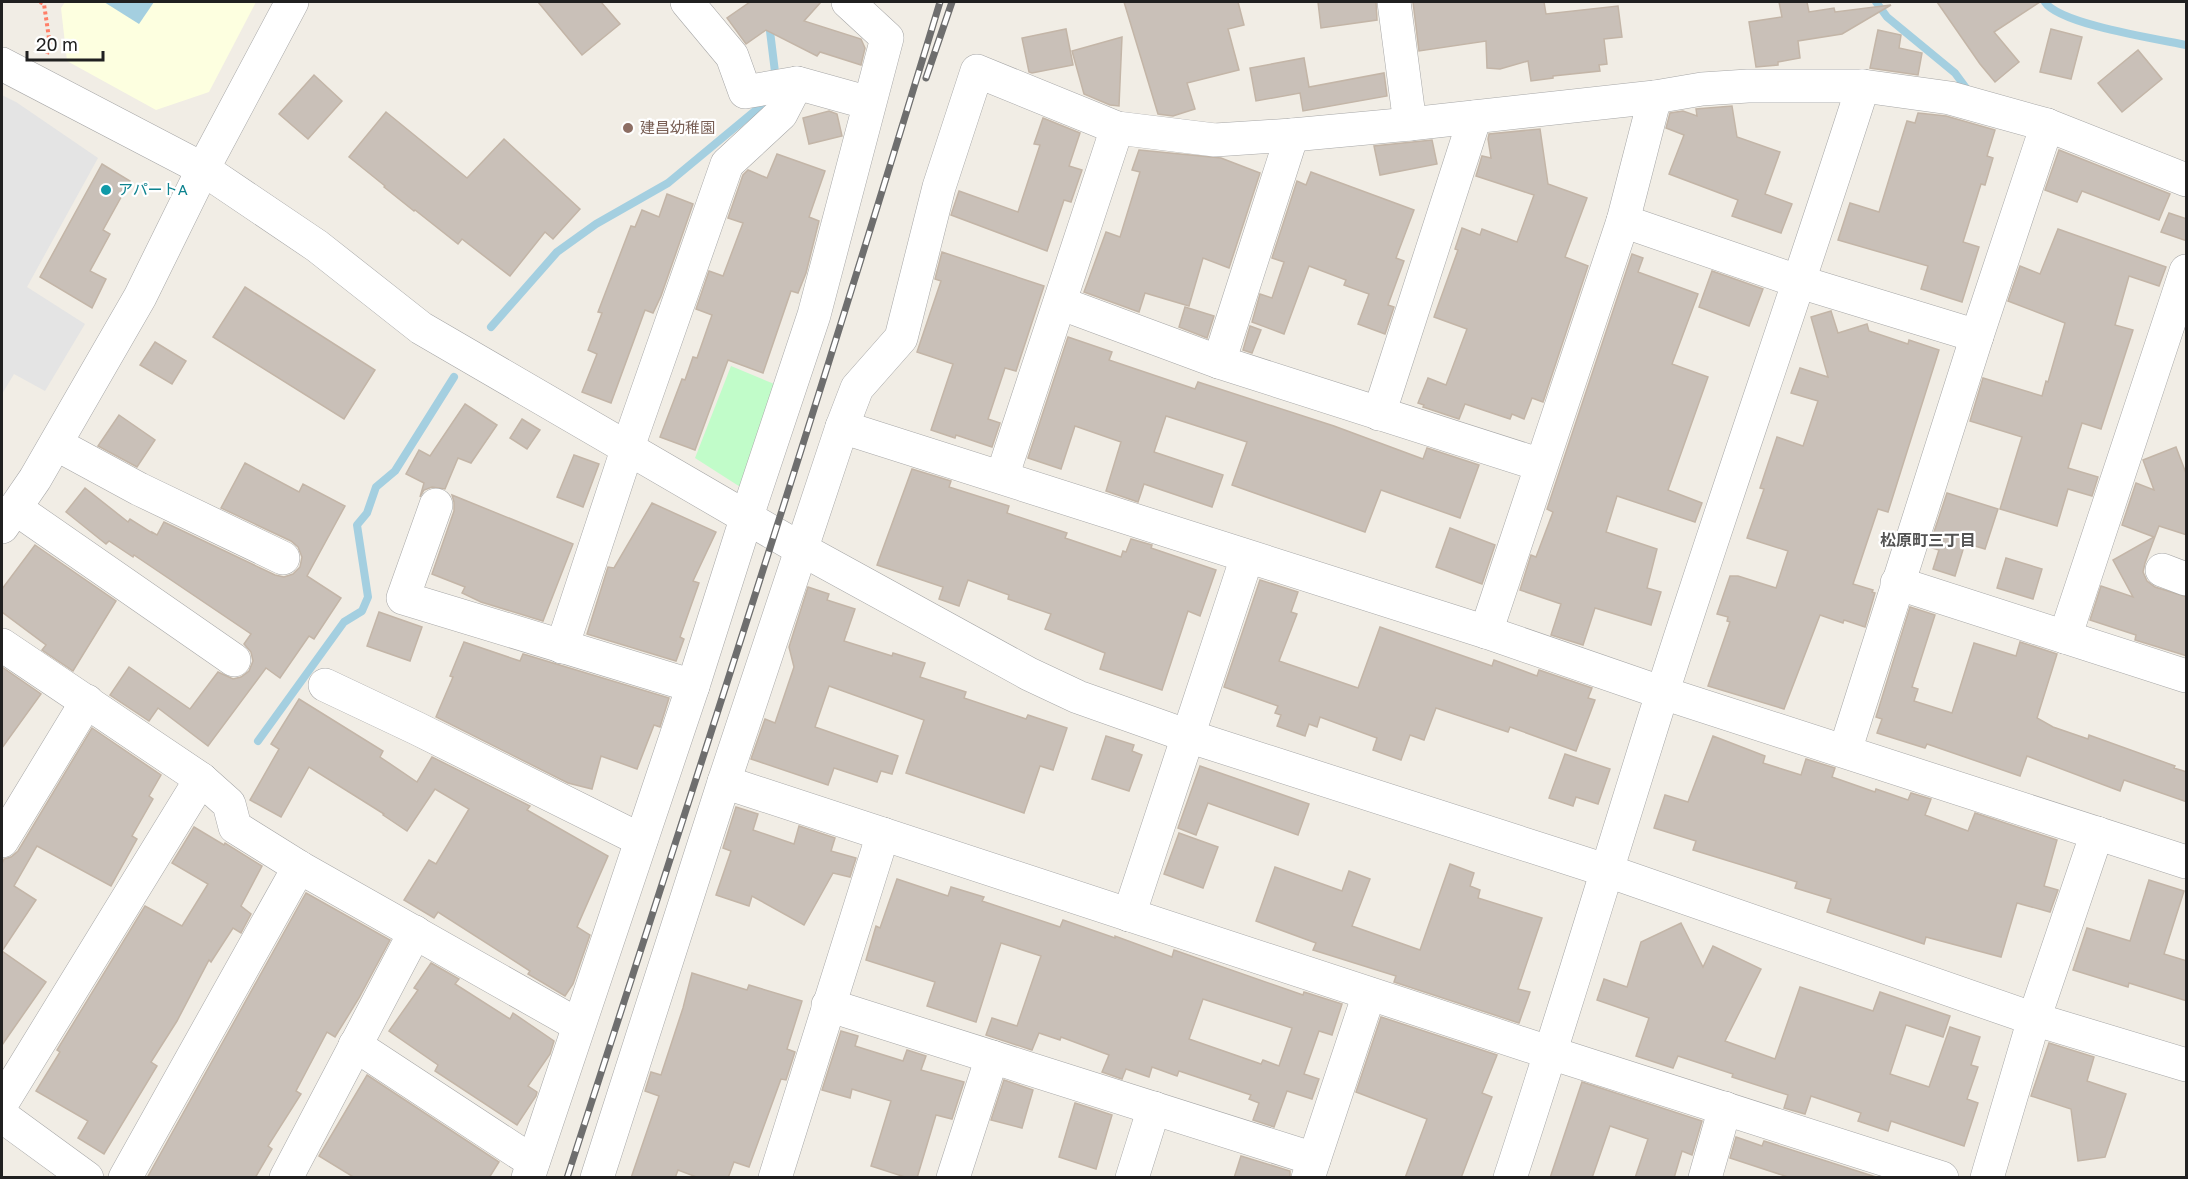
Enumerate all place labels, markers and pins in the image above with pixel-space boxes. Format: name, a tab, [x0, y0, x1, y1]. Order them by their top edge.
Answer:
place label: 建昌幼稚園	[640, 118, 715, 136]
marker: 建昌幼稚園	[621, 121, 635, 135]
place label: アパートA	[118, 180, 188, 198]
marker: アパートA	[99, 183, 113, 197]

